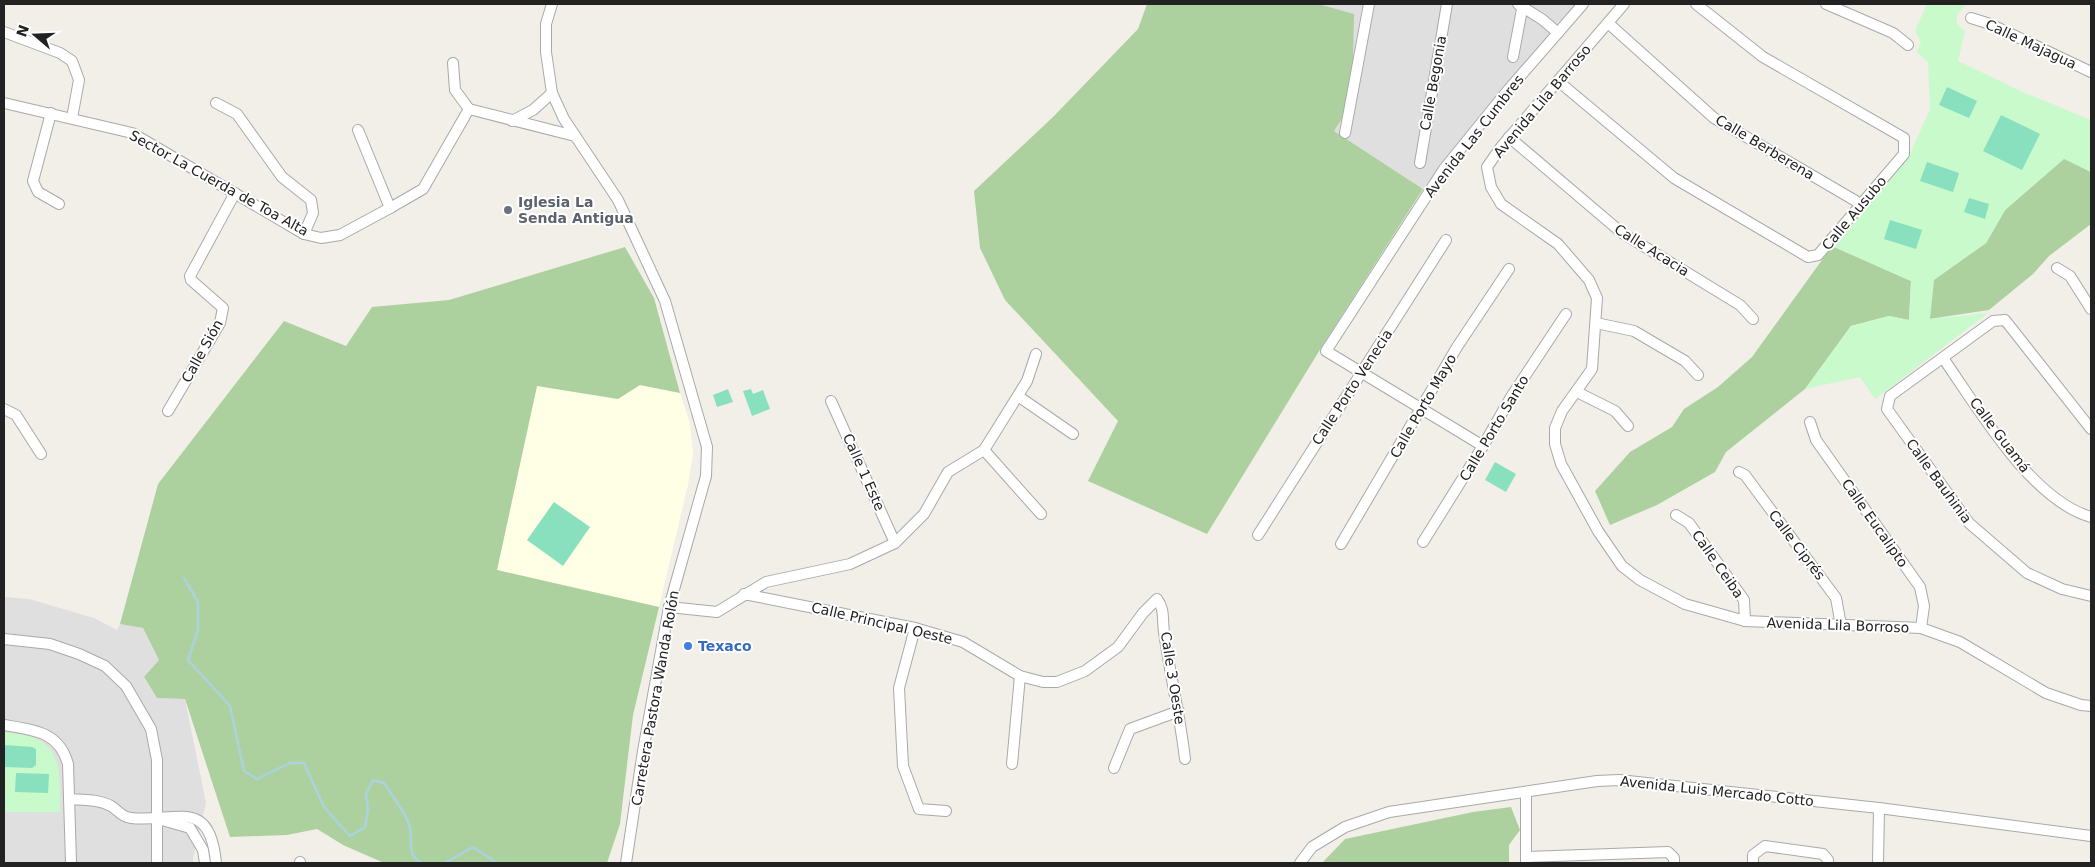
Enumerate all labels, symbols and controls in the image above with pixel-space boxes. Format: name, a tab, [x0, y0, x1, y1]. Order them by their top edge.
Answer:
north arrow	[10, 10, 60, 60]
street label: Calle Majagua	[1983, 16, 2079, 72]
text: N	[13, 23, 32, 39]
street label: Calle Begonia	[1417, 34, 1449, 132]
street label: Avenida Lila Barroso	[1490, 41, 1594, 161]
street label: Avenida Las Cumbres	[1421, 72, 1527, 200]
street label: Calle Berberena	[1713, 111, 1817, 183]
street label: Sector La Cuerda de Toa Alta	[127, 127, 311, 239]
street label: Calle Ausubo	[1819, 173, 1889, 253]
place label: Iglesia La Senda Antigua	[518, 194, 634, 226]
marker: Iglesia La Senda Antigua	[502, 204, 514, 216]
street label: Calle Acacia	[1612, 221, 1692, 279]
street label: Calle Sión	[178, 317, 226, 385]
street label: Calle Porto Venecia	[1309, 326, 1395, 448]
street label: Calle Porto Mayo	[1387, 351, 1459, 461]
street label: Calle Porto Santo	[1456, 372, 1532, 484]
street label: Calle Guamá	[1967, 394, 2033, 476]
street label: Calle 1 Este	[840, 431, 888, 513]
street label: Calle Bauhinia	[1903, 436, 1975, 526]
street label: Calle Eucalipto	[1839, 476, 1911, 570]
street label: Calle Ciprés	[1766, 507, 1828, 583]
street label: Calle Ceiba	[1689, 527, 1747, 601]
street label: Carretera Pastora Wanda Rolón	[628, 589, 682, 807]
street label: Calle Principal Oeste	[810, 599, 954, 647]
street label: Avenida Lila Borroso	[1767, 615, 1909, 635]
street label: Calle 3 Oeste	[1158, 631, 1188, 725]
place label: Texaco	[698, 638, 752, 654]
marker: Texaco	[682, 640, 694, 652]
street label: Avenida Luis Mercado Cotto	[1619, 773, 1815, 809]

